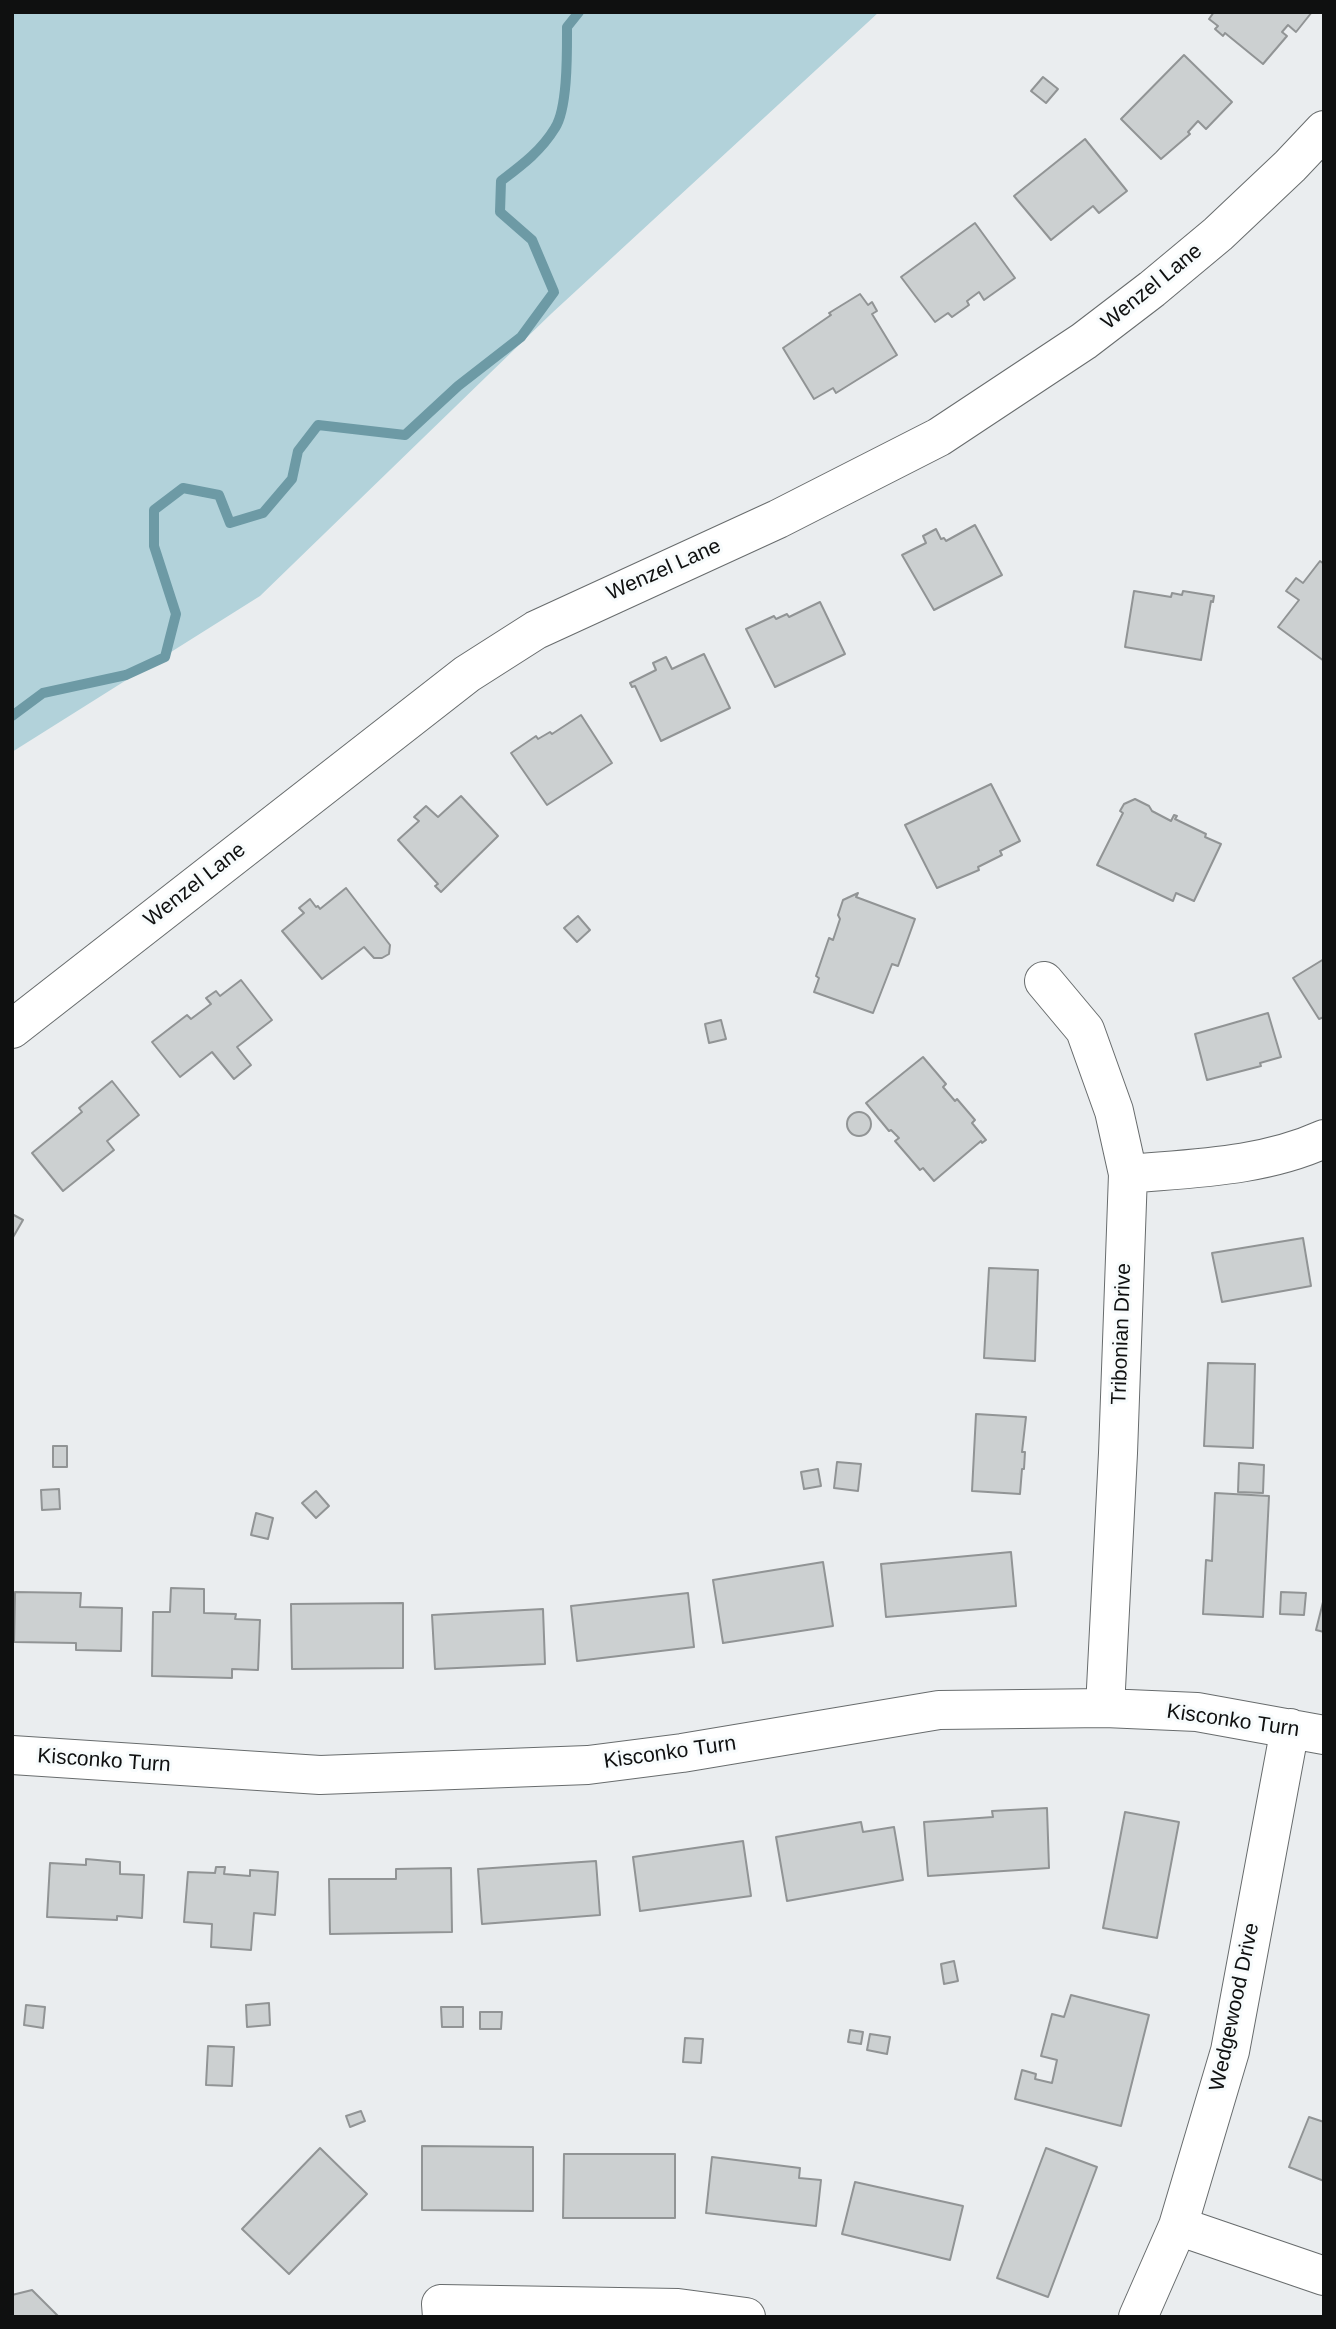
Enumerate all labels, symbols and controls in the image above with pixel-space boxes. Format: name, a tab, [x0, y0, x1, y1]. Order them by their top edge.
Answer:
street label: Wenzel Lane	[1097, 239, 1207, 335]
street label: Wenzel Lane	[603, 534, 725, 606]
street label: Wenzel Lane	[139, 837, 251, 933]
street label: Tribonian Drive	[1107, 1263, 1137, 1405]
street label: Kisconko Turn	[1165, 1699, 1301, 1743]
street label: Kisconko Turn	[602, 1731, 738, 1775]
street label: Kisconko Turn	[37, 1744, 171, 1778]
street label: Wedgewood Drive	[1205, 1921, 1265, 2093]

